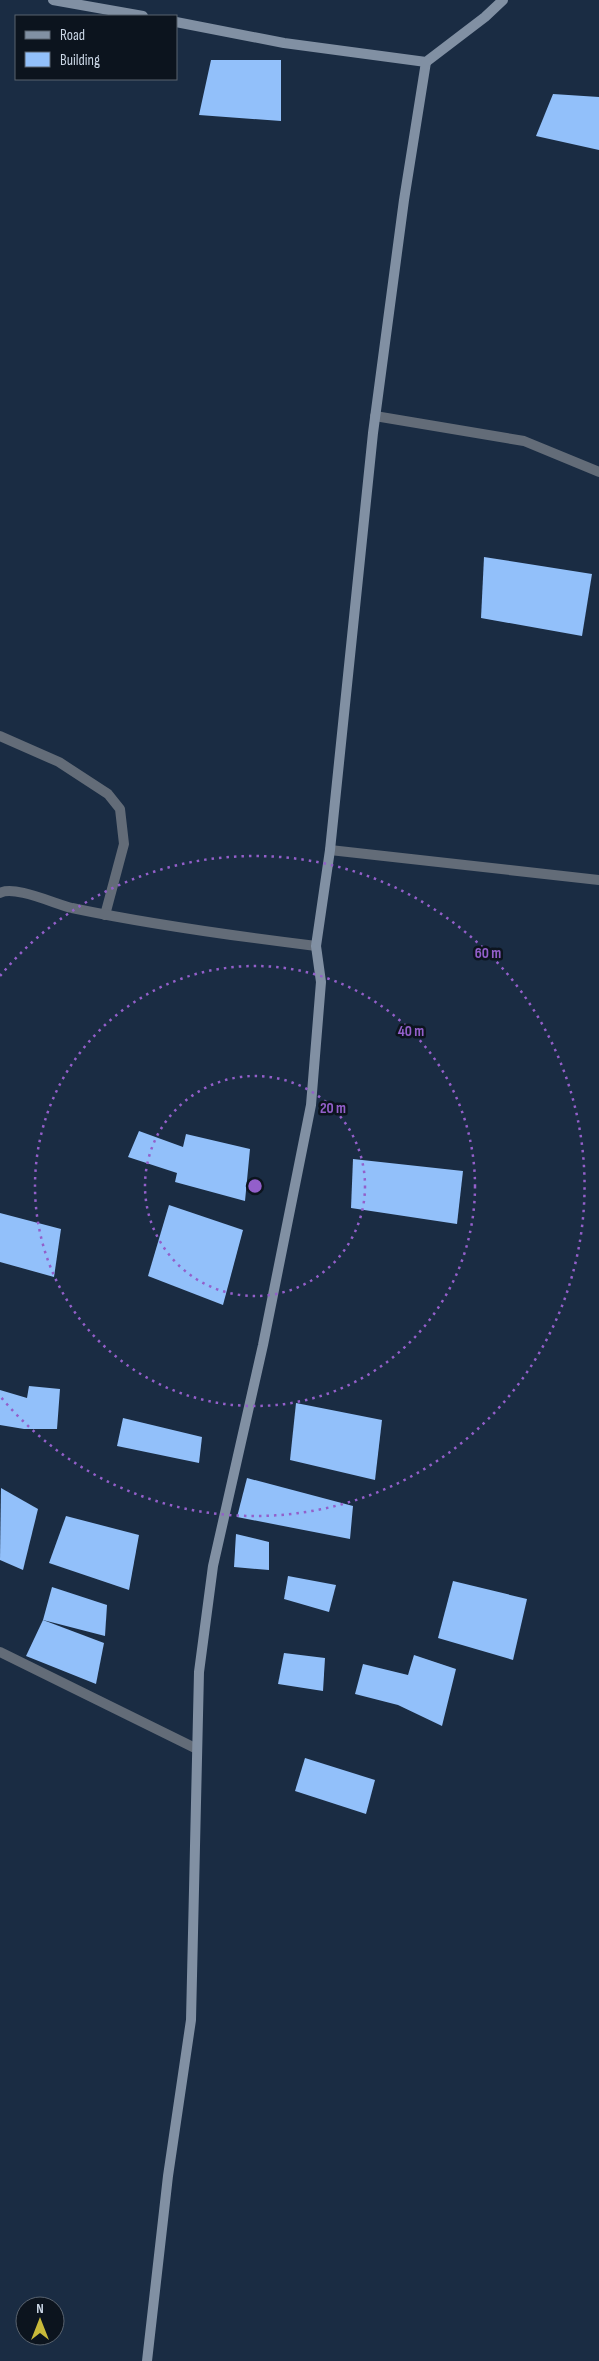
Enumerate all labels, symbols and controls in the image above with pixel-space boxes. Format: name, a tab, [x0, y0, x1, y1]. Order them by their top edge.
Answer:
legend	[15, 15, 178, 80]
text: Road	[60, 26, 85, 45]
text: Building	[60, 51, 100, 70]
text: 60 m	[475, 944, 501, 963]
text: 40 m	[398, 1022, 424, 1041]
text: 20 m	[320, 1099, 346, 1118]
centre of rings	[246, 1177, 264, 1195]
north arrow	[15, 2296, 65, 2346]
text: N	[36, 2300, 44, 2317]

